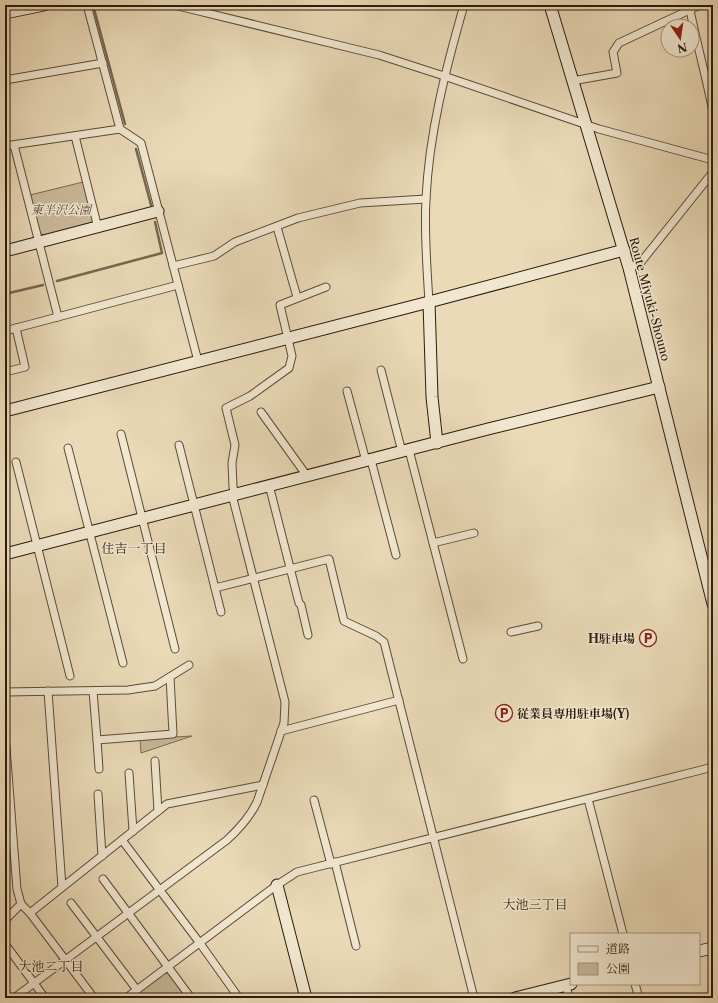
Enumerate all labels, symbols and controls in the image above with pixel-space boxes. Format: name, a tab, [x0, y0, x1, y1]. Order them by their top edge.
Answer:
north arrow	[660, 18, 700, 58]
text: N	[676, 40, 688, 56]
park label: 東半沢公園	[31, 202, 93, 217]
street label: Route Miyuki-Shouno	[626, 235, 674, 363]
district label: 住吉一丁目	[101, 540, 167, 556]
parking icon: H駐車場	[638, 628, 658, 648]
place label: H駐車場	[588, 631, 635, 646]
parking icon: 従業員専用駐車場(Y)	[494, 703, 514, 723]
place label: 従業員専用駐車場(Y)	[517, 706, 630, 721]
district label: 大池三丁目	[502, 896, 568, 912]
legend	[570, 933, 700, 985]
text: 道路	[606, 941, 630, 956]
district label: 大池二丁目	[18, 958, 84, 974]
text: 公園	[606, 961, 630, 976]

